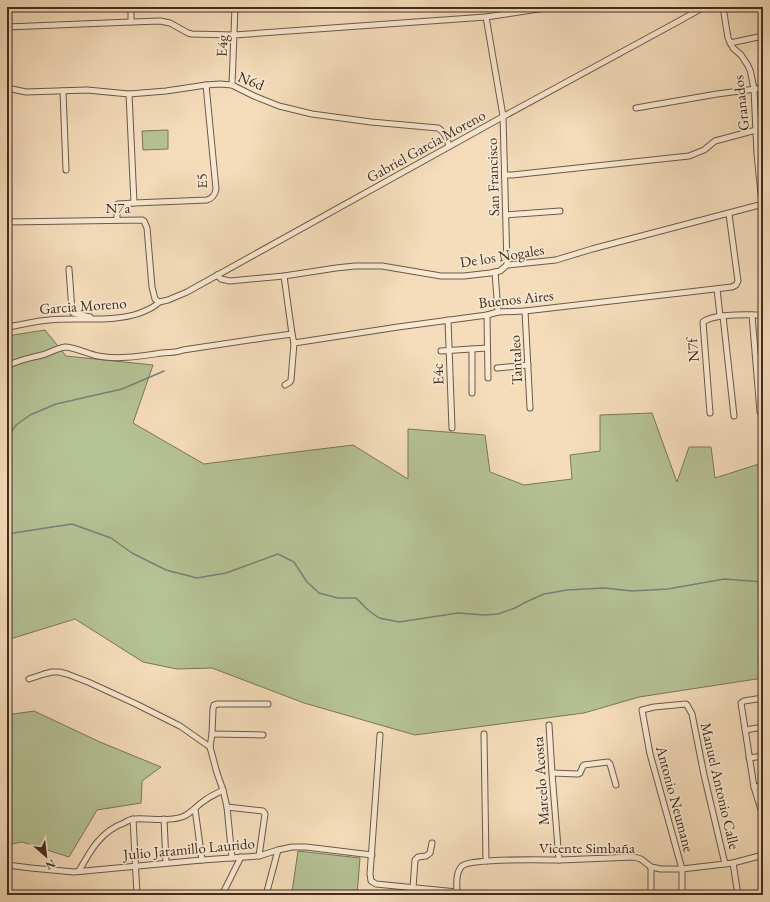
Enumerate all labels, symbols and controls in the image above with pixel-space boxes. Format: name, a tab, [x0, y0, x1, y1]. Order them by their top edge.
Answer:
street label: E4g	[212, 34, 231, 57]
street label: N6d	[235, 67, 267, 94]
street label: Granados	[728, 74, 753, 132]
street label: Gabriel Garcia Moreno	[363, 105, 489, 186]
street label: San Francisco	[482, 138, 503, 216]
street label: E5	[192, 173, 211, 189]
street label: N7a	[105, 198, 131, 217]
street label: De los Nogales	[458, 239, 546, 272]
street label: Buenos Aires	[477, 285, 555, 312]
street label: Garcia Moreno	[39, 293, 127, 318]
street label: Tantaleo	[505, 335, 526, 385]
street label: N7f	[682, 335, 703, 363]
street label: E4c	[428, 363, 447, 385]
street label: Manuel Antonio Calle	[697, 721, 744, 851]
street label: Marcelo Acosta	[528, 736, 553, 826]
street label: Antonio Neumane	[652, 743, 699, 854]
street label: Julio Jaramillo Laurido	[120, 833, 256, 864]
north arrow	[26, 836, 66, 876]
street label: Vicente Simbaña	[539, 838, 635, 857]
text: N	[43, 857, 58, 873]

